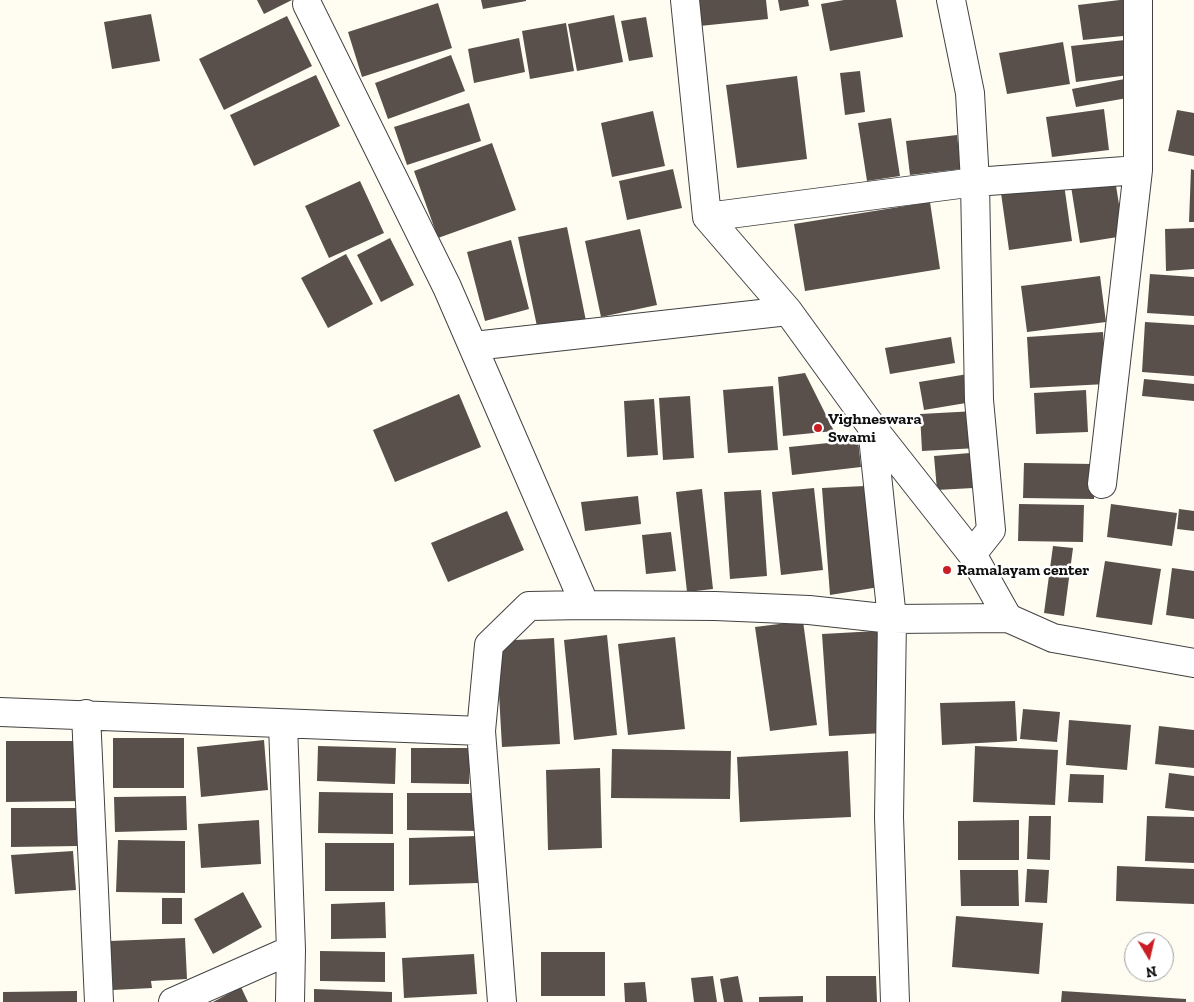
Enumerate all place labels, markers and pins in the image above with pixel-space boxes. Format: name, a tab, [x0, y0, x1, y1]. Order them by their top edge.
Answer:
place label: Vighneswara Swami	[828, 409, 922, 447]
marker: Vighneswara Swami	[812, 422, 824, 434]
place label: Ramalayam center	[957, 560, 1089, 580]
marker: Ramalayam center	[941, 564, 953, 576]

